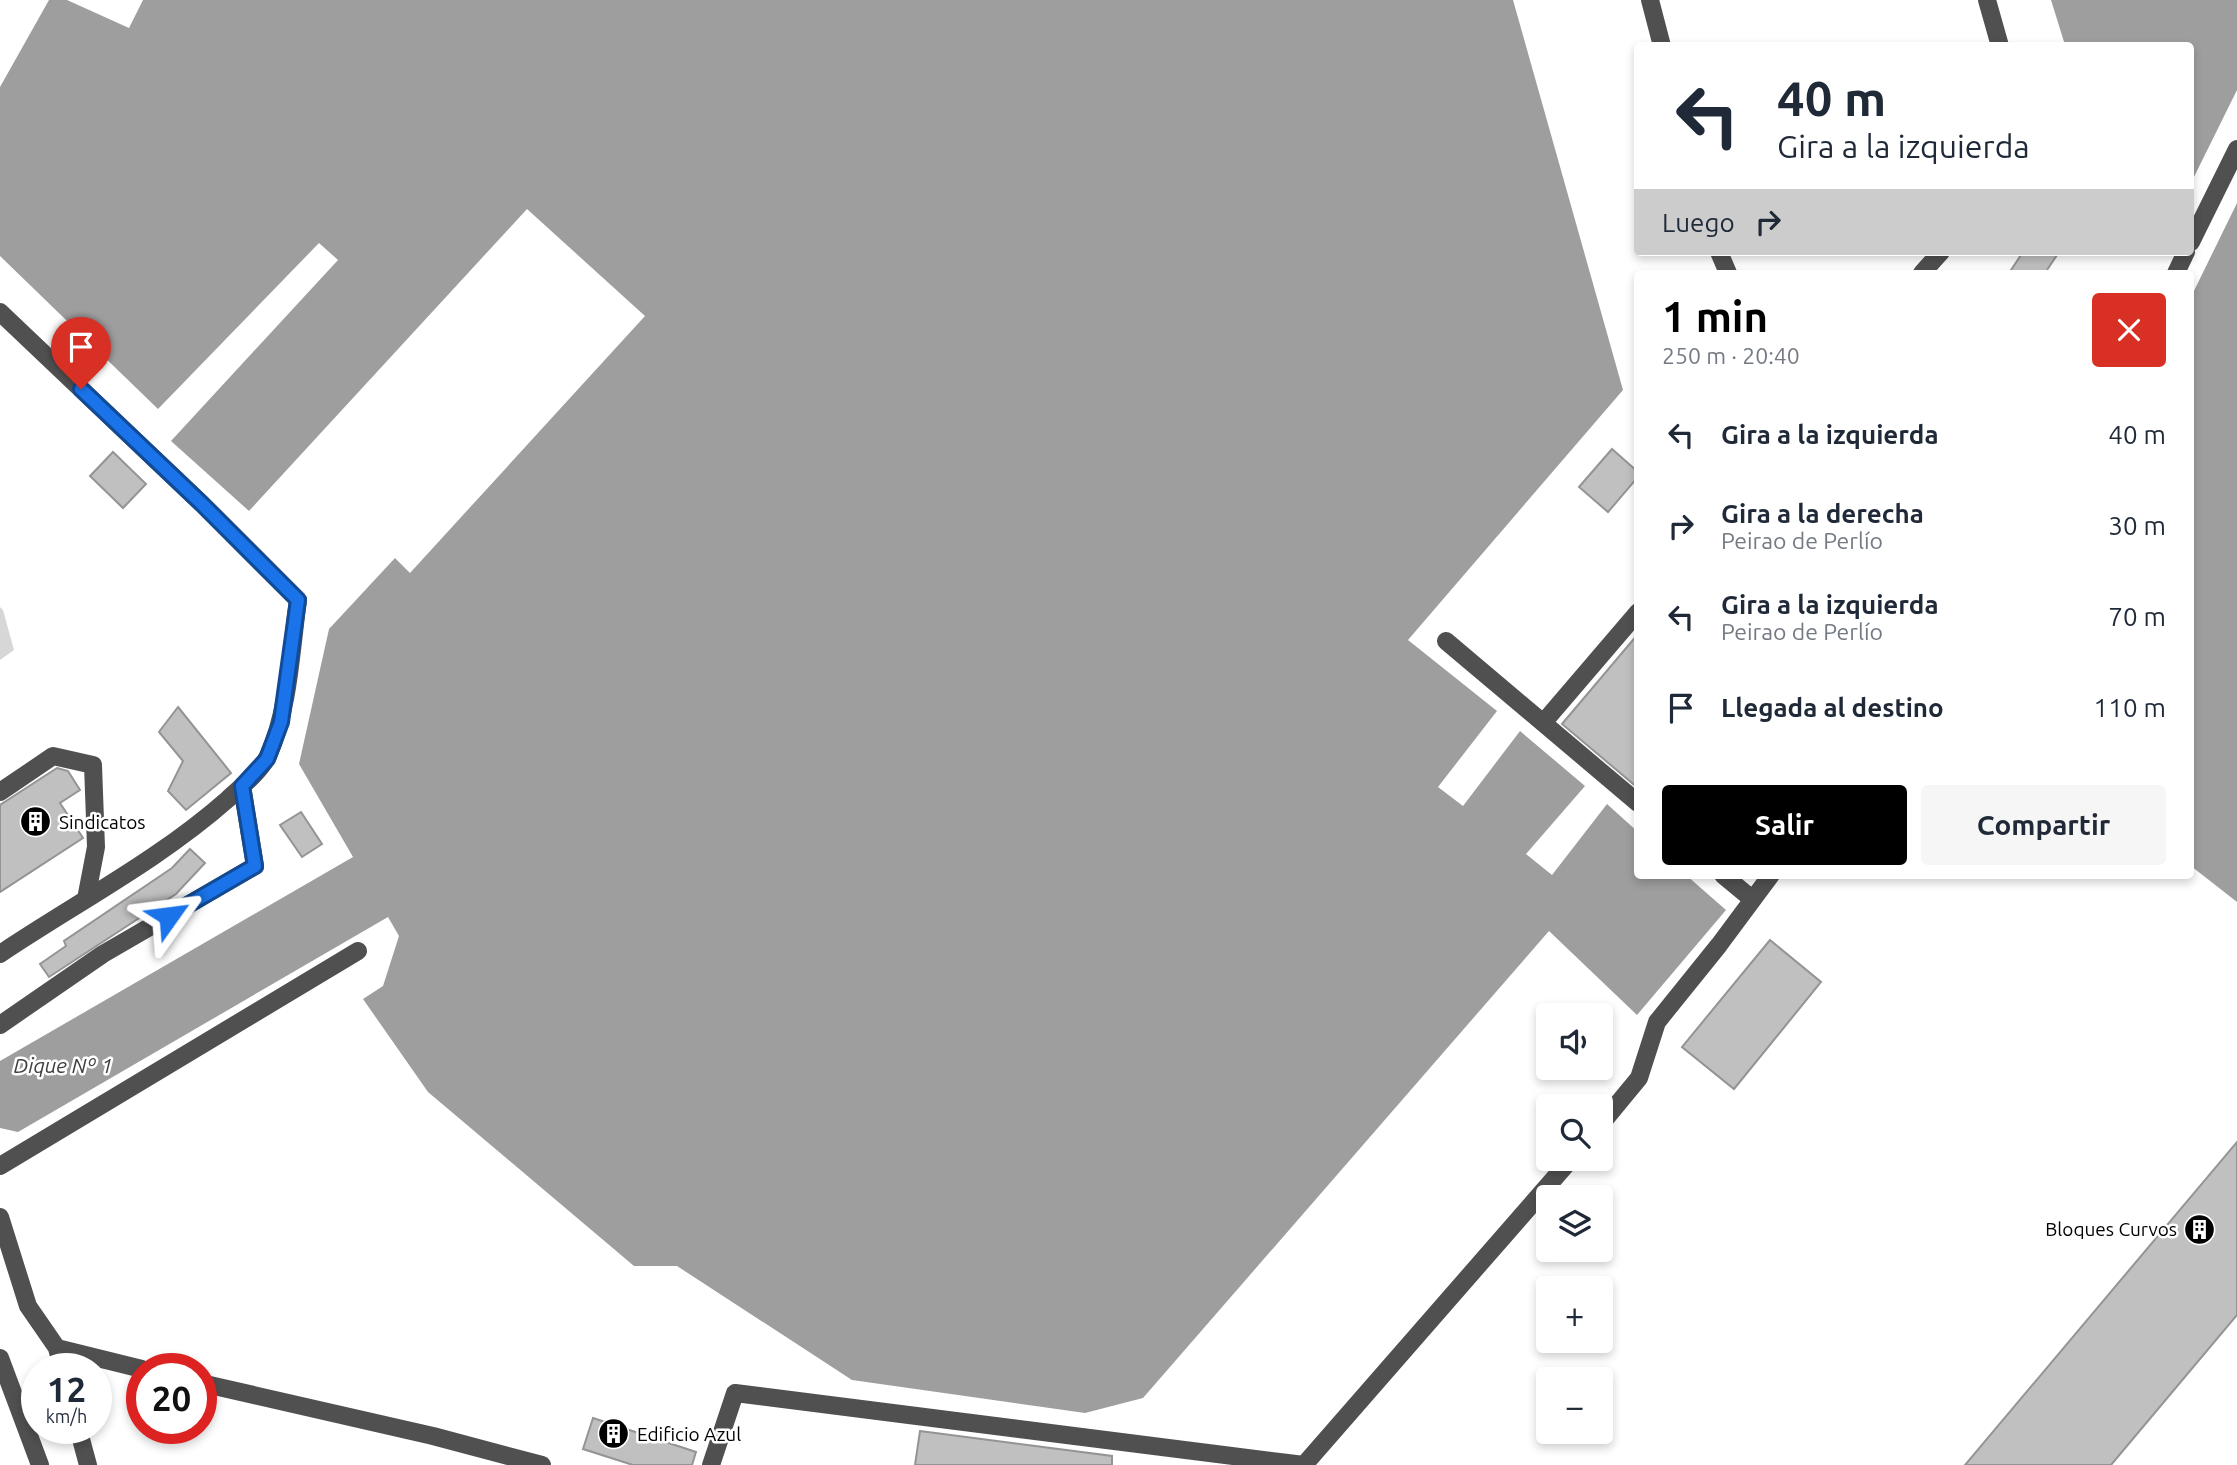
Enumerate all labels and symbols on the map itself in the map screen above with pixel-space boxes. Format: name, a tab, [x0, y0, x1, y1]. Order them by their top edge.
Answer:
pin	[51, 317, 111, 389]
building icon: Sindicatos	[19, 805, 53, 839]
place label: Sindicatos	[59, 811, 146, 833]
position arrow	[132, 879, 206, 953]
water label: Dique Nº 1	[14, 1053, 113, 1077]
building icon: Bloques Curvos	[2183, 1212, 2217, 1246]
place label: Bloques Curvos	[2045, 1218, 2177, 1240]
speed limit sign: 20	[126, 1353, 217, 1444]
building icon: Edificio Azul	[597, 1417, 631, 1451]
place label: Edificio Azul	[637, 1423, 741, 1445]

